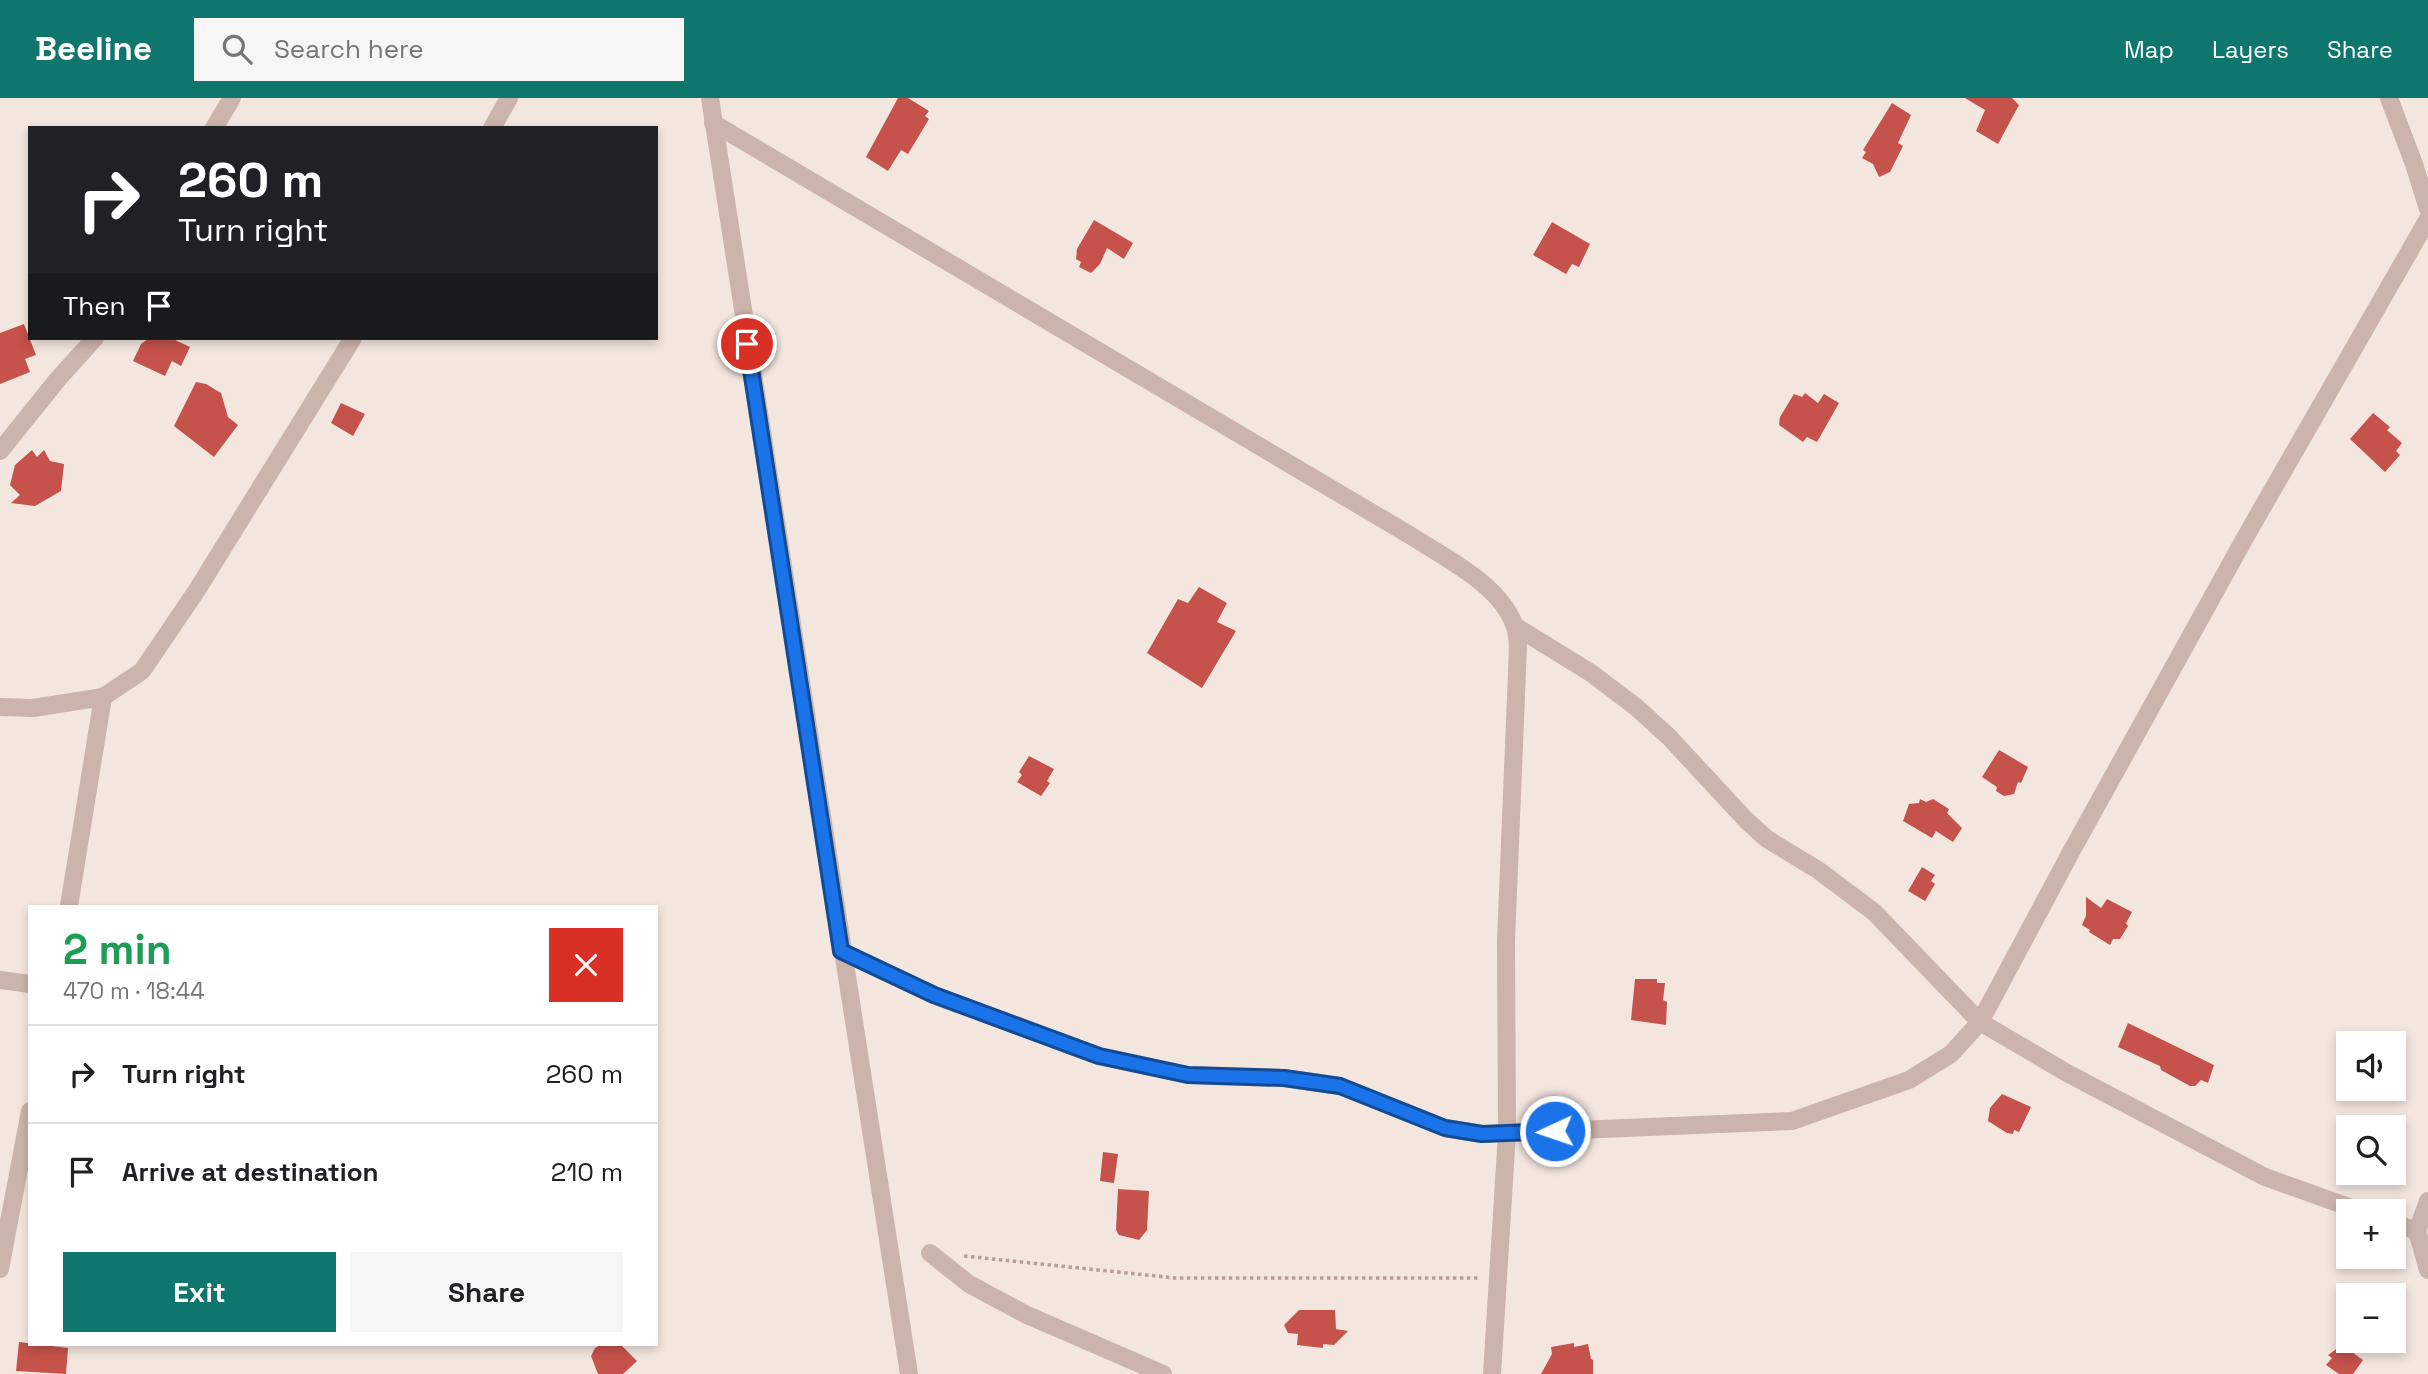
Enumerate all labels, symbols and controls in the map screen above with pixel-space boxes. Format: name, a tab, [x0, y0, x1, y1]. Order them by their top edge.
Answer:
search box	[194, 18, 684, 81]
text: Beeline	[35, 28, 152, 70]
icon: search	[218, 30, 256, 68]
text: Search here	[274, 32, 424, 66]
text: Map	[2124, 34, 2174, 65]
text: Layers	[2212, 34, 2289, 65]
text: Share	[2327, 34, 2393, 65]
text: 260 m	[178, 149, 323, 211]
icon: right	[63, 154, 154, 245]
text: Turn right	[178, 210, 328, 250]
icon: arrive	[140, 287, 178, 325]
text: Then	[63, 289, 126, 323]
pin	[717, 314, 777, 374]
icon: arrive	[728, 325, 766, 363]
text: 2 min	[63, 923, 172, 976]
button: close	[549, 928, 623, 1002]
text: 470 m · 18:44	[63, 976, 205, 1006]
map controls	[2336, 1031, 2406, 1353]
button: sound	[2336, 1031, 2406, 1101]
icon: right	[63, 1055, 101, 1093]
text: Turn right	[122, 1057, 246, 1091]
text: 260 m	[546, 1057, 623, 1091]
position arrow	[1518, 1094, 1592, 1168]
button: search	[2336, 1115, 2406, 1185]
icon: arrive	[63, 1153, 101, 1191]
text: Arrive at destination	[122, 1155, 379, 1189]
text: 210 m	[551, 1155, 623, 1189]
button: +	[2336, 1199, 2406, 1269]
button: Exit	[63, 1252, 336, 1332]
button: Share	[350, 1252, 623, 1332]
button: −	[2336, 1283, 2406, 1353]

